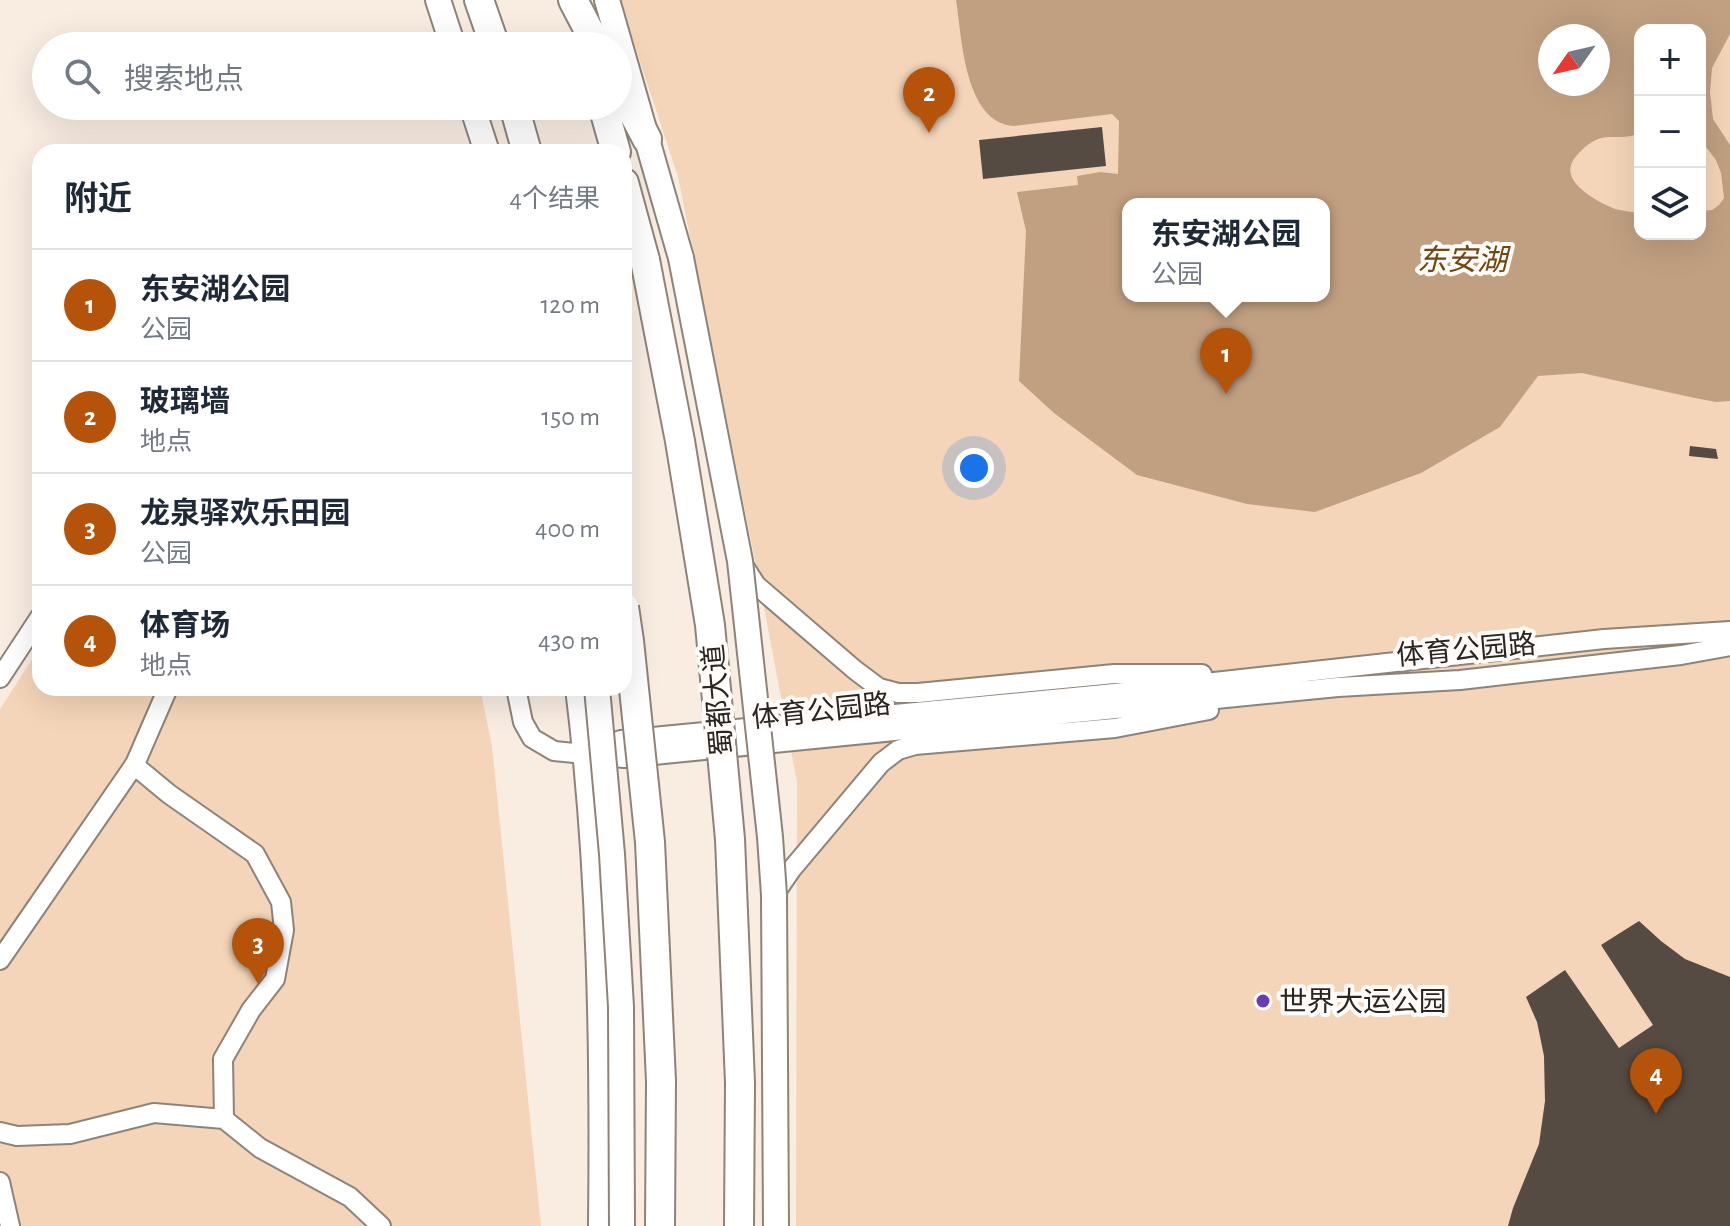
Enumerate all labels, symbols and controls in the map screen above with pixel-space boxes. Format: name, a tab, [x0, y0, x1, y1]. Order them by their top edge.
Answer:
north arrow	[1538, 24, 1610, 96]
map controls	[1634, 24, 1706, 240]
button: +	[1634, 24, 1706, 96]
search box	[32, 32, 632, 120]
icon: search	[60, 54, 104, 98]
text: 搜索地点	[124, 65, 244, 95]
pin: 2	[903, 67, 955, 133]
button: −	[1634, 96, 1706, 168]
button: layers	[1634, 168, 1706, 240]
text: 附近	[64, 183, 132, 217]
text: 4个结果	[509, 186, 600, 212]
popup	[1122, 198, 1330, 302]
text: 东安湖公园	[1151, 220, 1301, 250]
water label: 东安湖	[1417, 244, 1511, 276]
text: 公园	[1151, 262, 1203, 288]
text: 东安湖公园	[140, 275, 290, 305]
text: 1	[85, 292, 95, 318]
text: 120 m	[540, 292, 600, 318]
text: 公园	[140, 317, 192, 343]
pin: 1	[1200, 328, 1252, 394]
text: 玻璃墙	[140, 387, 230, 417]
text: 2	[84, 404, 96, 430]
text: 150 m	[541, 404, 600, 430]
text: 地点	[140, 429, 192, 455]
your location	[954, 448, 994, 488]
text: 龙泉驿欢乐田园	[140, 499, 350, 529]
text: 3	[84, 516, 96, 542]
text: 400 m	[535, 516, 600, 542]
text: 公园	[140, 541, 192, 567]
text: 体育场	[140, 611, 230, 641]
text: 4	[83, 628, 97, 654]
text: 430 m	[538, 628, 600, 654]
street label: 体育公园路	[1395, 629, 1537, 671]
street label: 蜀都大道	[698, 643, 738, 757]
text: 地点	[140, 653, 192, 679]
street label: 体育公园路	[750, 689, 892, 733]
pin: 3	[232, 918, 284, 984]
place label: 世界大运公园	[1279, 987, 1447, 1017]
marker: 世界大运公园	[1254, 992, 1272, 1010]
pin: 4	[1630, 1048, 1682, 1114]

